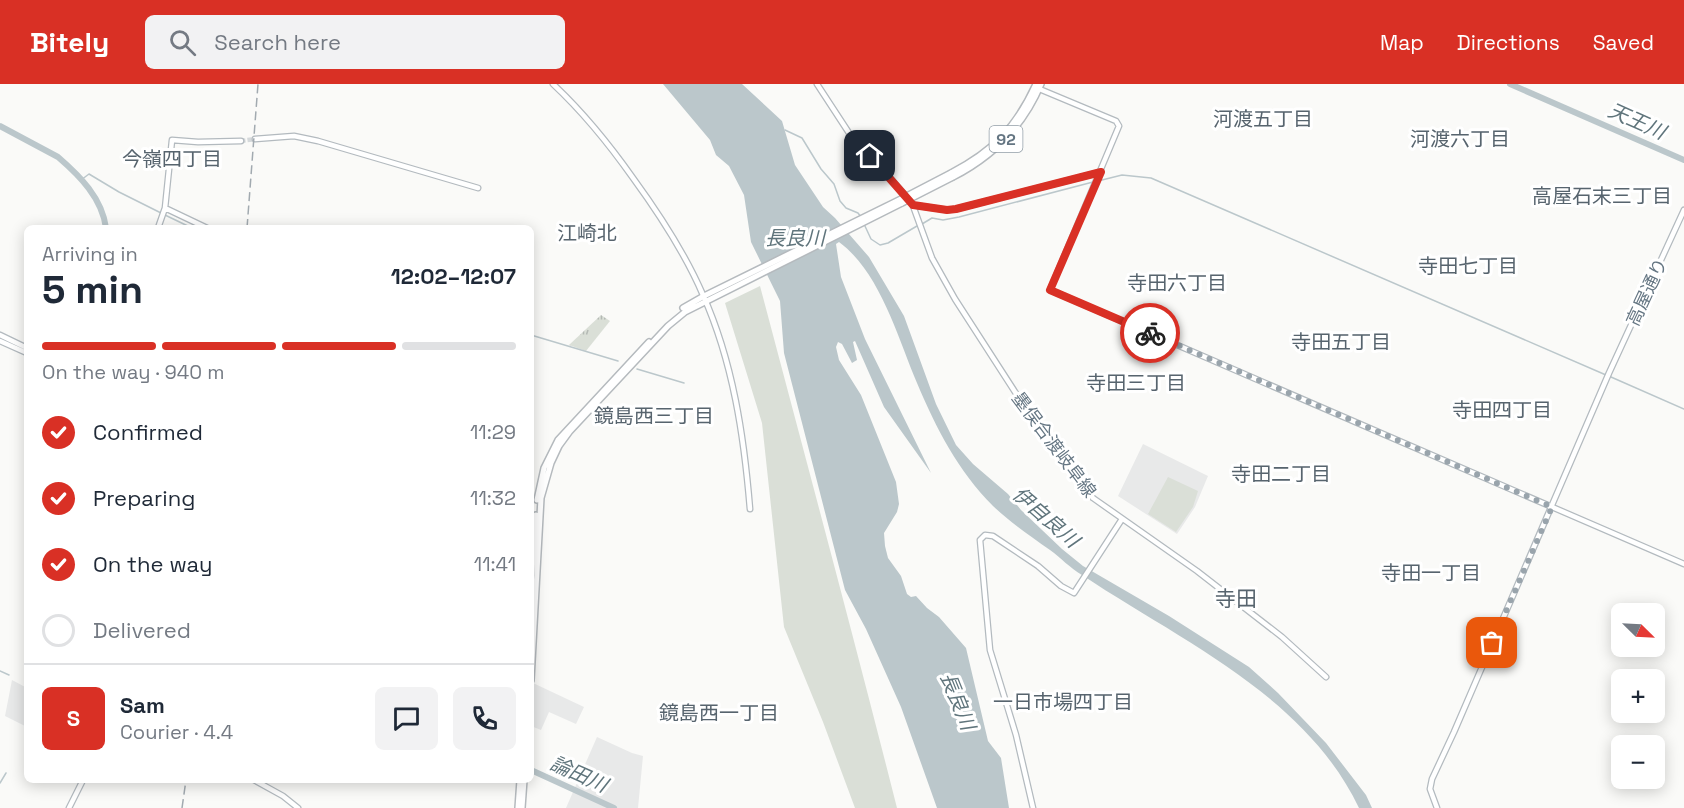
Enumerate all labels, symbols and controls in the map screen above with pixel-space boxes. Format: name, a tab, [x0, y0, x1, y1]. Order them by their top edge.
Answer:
search box	[145, 15, 565, 69]
text: Bitely	[30, 24, 109, 60]
icon: search	[166, 26, 199, 59]
text: Search here	[214, 28, 341, 56]
text: Map	[1380, 29, 1424, 56]
text: Directions	[1457, 29, 1560, 56]
text: Saved	[1593, 29, 1654, 56]
water label: 天王川	[1604, 97, 1672, 146]
district label: 河渡五丁目	[1213, 106, 1313, 132]
road number: 92	[990, 126, 1022, 152]
district label: 河渡六丁目	[1410, 126, 1510, 152]
pin	[844, 130, 895, 181]
icon: home	[853, 139, 886, 172]
district label: 今嶺四丁目	[122, 146, 222, 172]
district label: 高屋石末三丁目	[1532, 183, 1672, 209]
district label: 江崎北	[557, 220, 617, 246]
water label: 長良川	[765, 225, 827, 251]
text: Arriving in	[42, 241, 138, 267]
district label: 寺田七丁目	[1418, 253, 1518, 279]
street label: 高屋通り	[1621, 254, 1672, 329]
text: 12:02–12:07	[391, 262, 516, 290]
text: 5 min	[42, 265, 143, 314]
district label: 寺田六丁目	[1127, 270, 1227, 296]
courier	[1120, 303, 1180, 363]
icon: bike	[1134, 317, 1167, 350]
district label: 寺田五丁目	[1291, 329, 1391, 355]
text: On the way · 940 m	[42, 359, 224, 385]
district label: 寺田三丁目	[1086, 370, 1186, 396]
street label: 墨俣合渡岐阜線	[1007, 387, 1101, 502]
district label: 寺田四丁目	[1452, 397, 1552, 423]
district label: 鏡島西三丁目	[594, 403, 714, 429]
icon: check	[42, 416, 75, 449]
text: Confirmed	[93, 418, 203, 446]
text: 11:29	[470, 419, 516, 445]
district label: 寺田二丁目	[1231, 461, 1331, 487]
water label: 伊自良川	[1007, 481, 1086, 554]
icon: check	[42, 482, 75, 515]
text: Preparing	[93, 484, 195, 512]
text: 11:32	[470, 485, 516, 511]
icon: check	[42, 548, 75, 581]
text: On the way	[93, 550, 212, 578]
text: 11:41	[474, 551, 516, 577]
district label: 寺田一丁目	[1381, 560, 1481, 586]
district label: 寺田	[1215, 585, 1257, 612]
north arrow	[1611, 603, 1665, 657]
map controls	[1611, 603, 1665, 789]
text: Delivered	[93, 616, 191, 644]
pin	[1466, 617, 1517, 668]
icon: bag	[1475, 626, 1508, 659]
water label: 長良川	[935, 668, 982, 736]
button: +	[1611, 669, 1665, 723]
button: chat	[375, 687, 438, 750]
button: phone	[453, 687, 516, 750]
district label: 一日市場四丁目	[993, 689, 1133, 715]
text: Sam	[120, 691, 165, 719]
district label: 鏡島西一丁目	[659, 700, 779, 726]
text: S	[67, 704, 80, 732]
text: Courier · 4.4	[120, 719, 233, 745]
button: −	[1611, 735, 1665, 789]
water label: 論田川	[546, 750, 614, 799]

